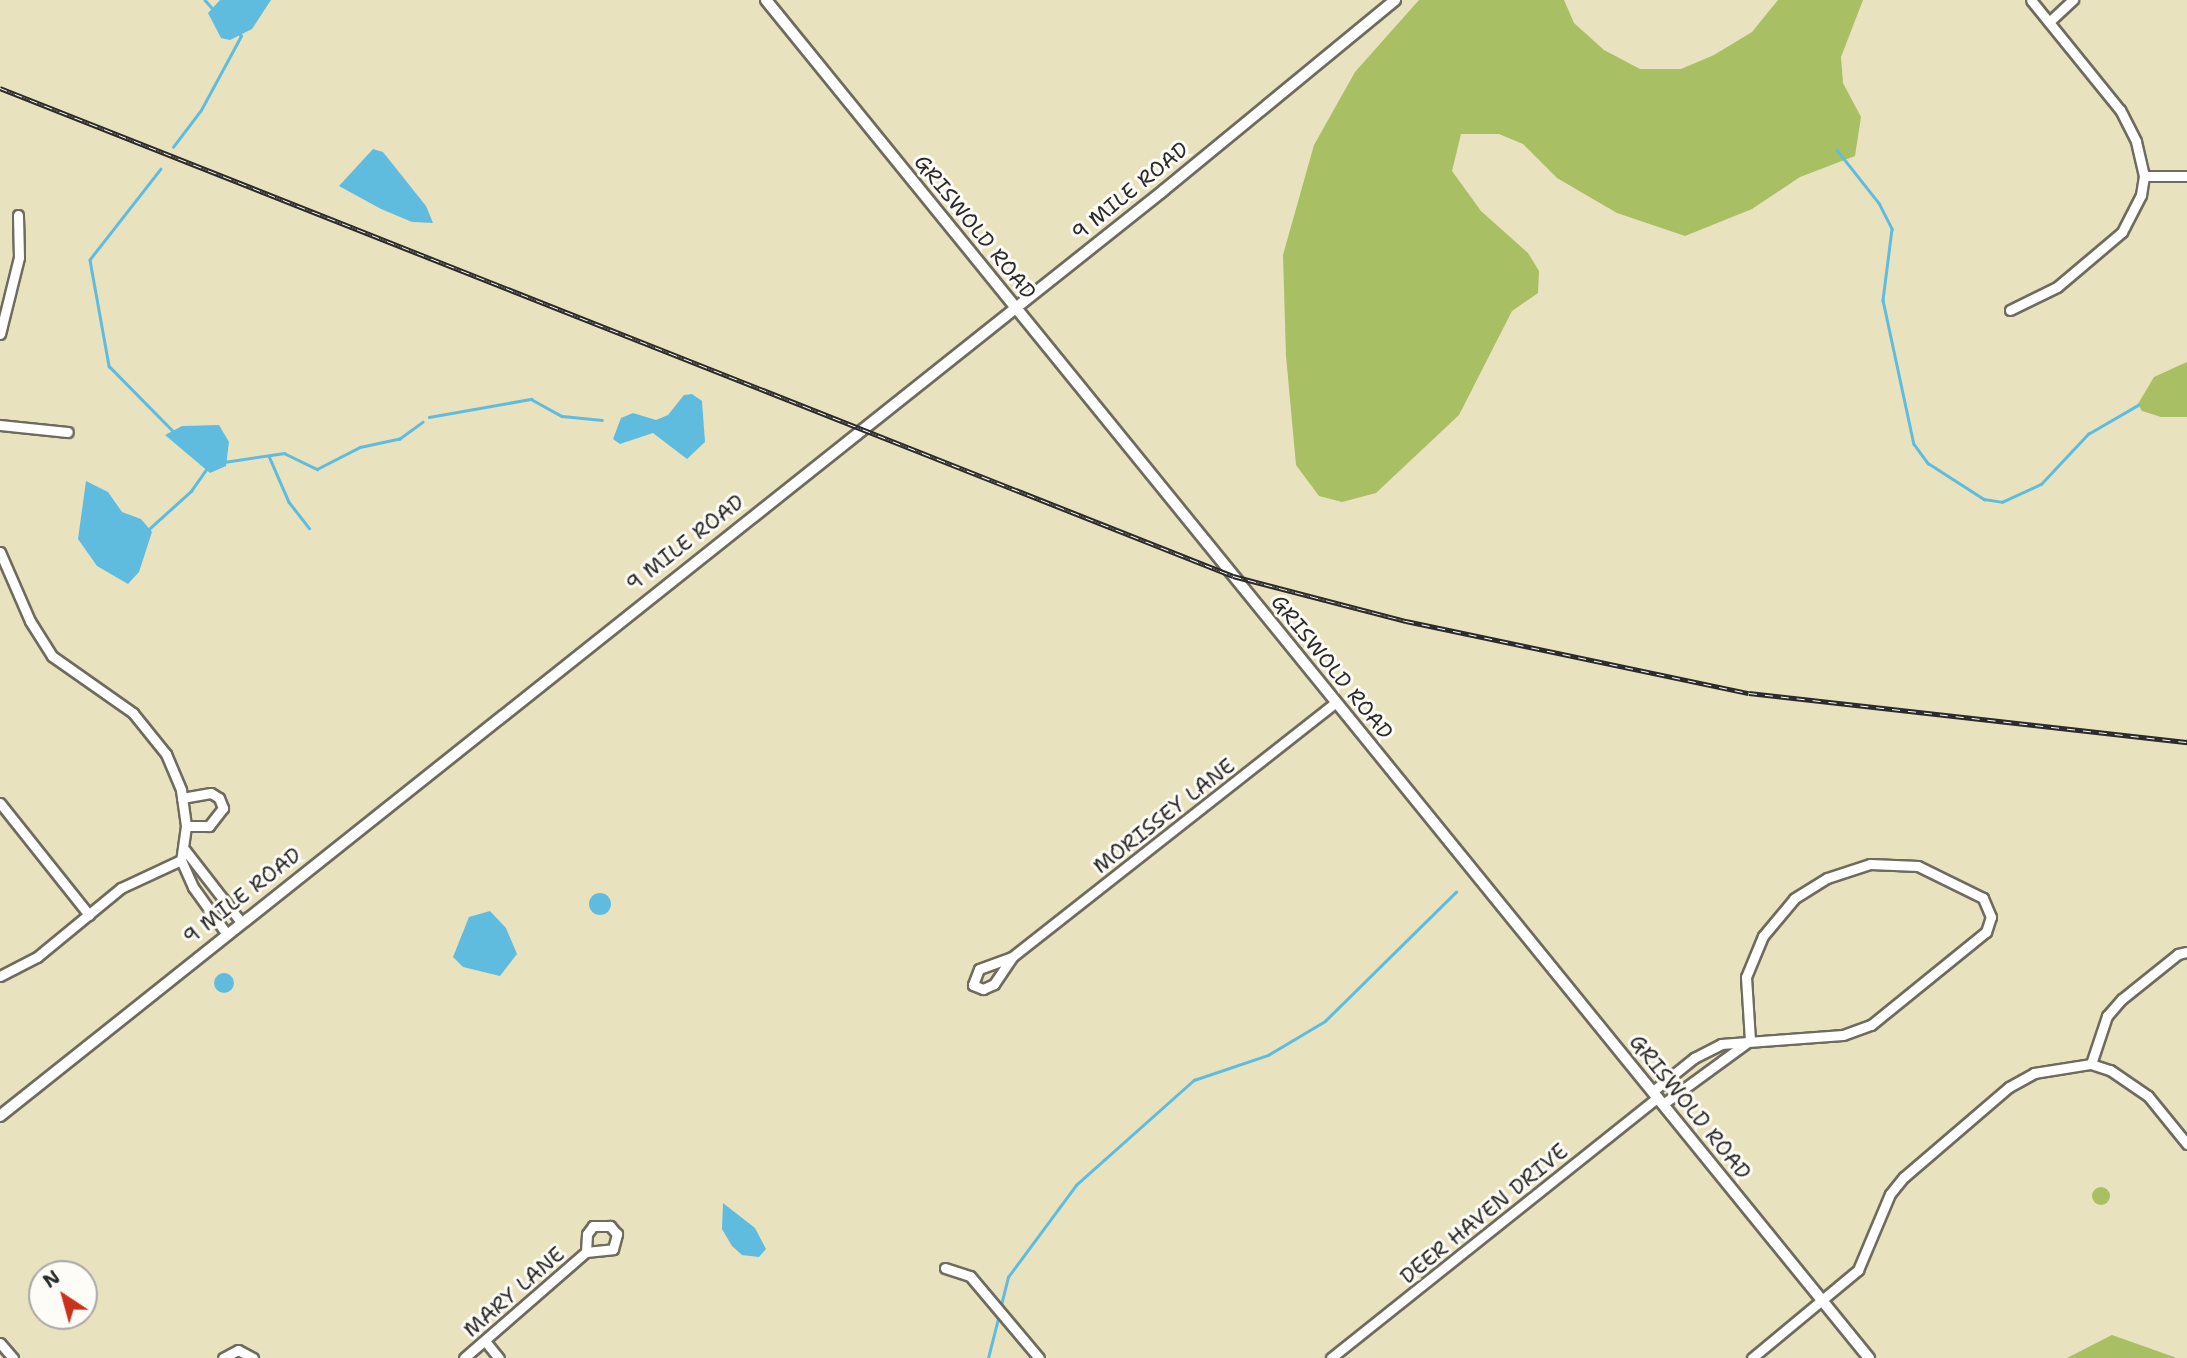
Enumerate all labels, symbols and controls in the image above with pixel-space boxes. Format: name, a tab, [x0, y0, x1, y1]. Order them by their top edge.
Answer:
street label: 9 MILE ROAD	[1067, 136, 1193, 246]
street label: GRISWOLD ROAD	[909, 150, 1041, 304]
street label: 9 MILE ROAD	[621, 489, 749, 597]
street label: GRISWOLD ROAD	[1266, 590, 1398, 744]
street label: MORISSEY LANE	[1088, 753, 1240, 879]
street label: 9 MILE ROAD	[178, 842, 306, 950]
street label: GRISWOLD ROAD	[1624, 1030, 1756, 1184]
street label: DEER HAVEN DRIVE	[1395, 1139, 1573, 1289]
street label: MARY LANE	[459, 1241, 569, 1343]
north arrow	[28, 1260, 98, 1330]
text: N	[38, 1265, 65, 1294]

